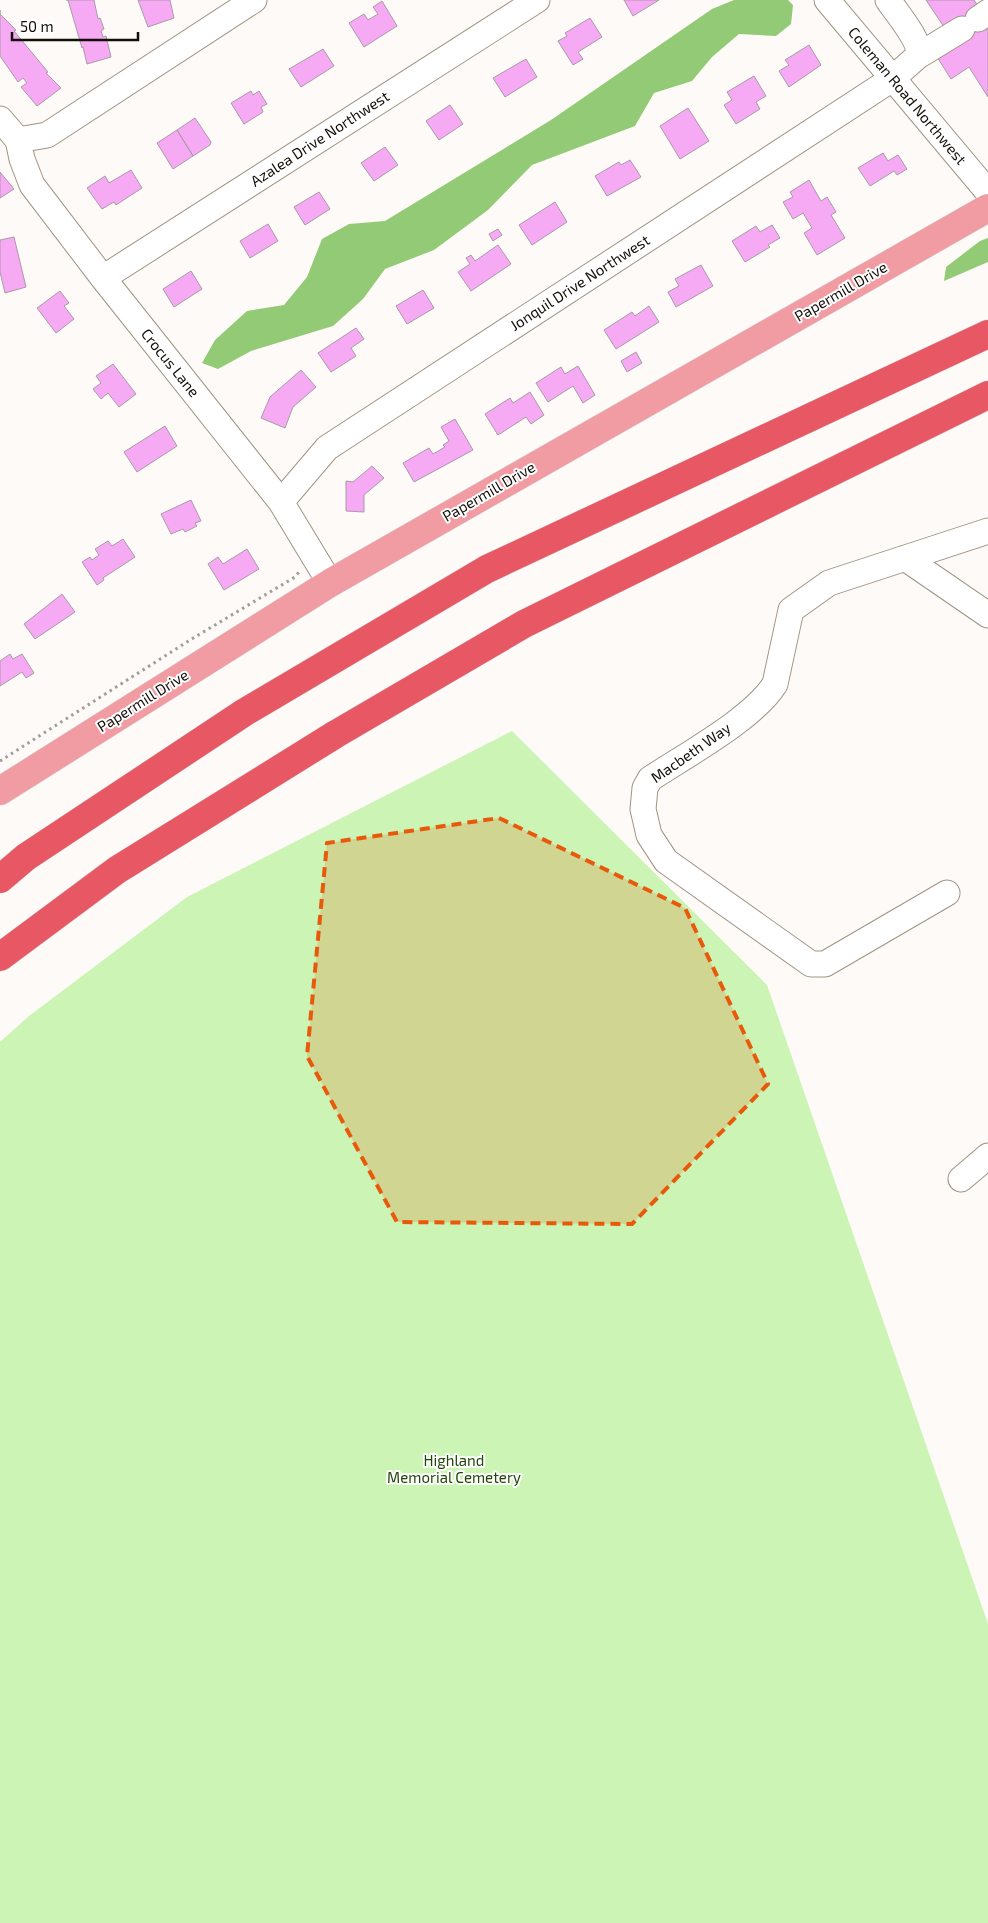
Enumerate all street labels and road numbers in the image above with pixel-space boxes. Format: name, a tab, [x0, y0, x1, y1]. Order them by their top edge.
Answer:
street label: Coleman Road Northwest	[845, 23, 971, 168]
street label: Azalea Drive Northwest	[247, 86, 392, 190]
street label: Jonquil Drive Northwest	[506, 230, 653, 334]
street label: Papermill Drive	[791, 257, 890, 325]
street label: Crocus Lane	[138, 325, 204, 400]
street label: Papermill Drive	[439, 457, 538, 525]
street label: Papermill Drive	[94, 665, 191, 735]
street label: Macbeth Way	[647, 718, 734, 786]

